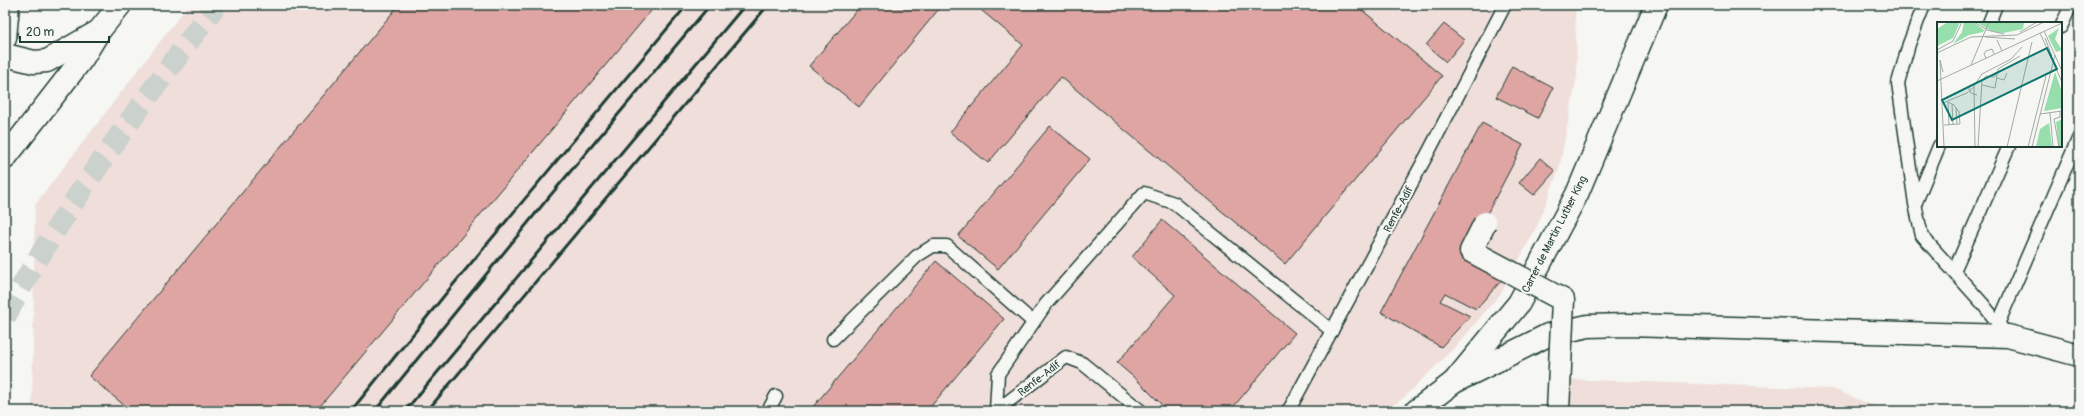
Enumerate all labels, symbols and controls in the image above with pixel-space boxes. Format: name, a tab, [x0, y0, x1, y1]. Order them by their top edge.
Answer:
scale bar	[20, 18, 109, 44]
inset map	[1937, 22, 2062, 147]
text: 20 m	[26, 25, 55, 40]
street label: Carrer de Martin Luther King	[1519, 173, 1590, 295]
street label: Renfe-Adif	[1381, 183, 1416, 235]
street label: Renfe-Adif	[1015, 357, 1064, 399]

